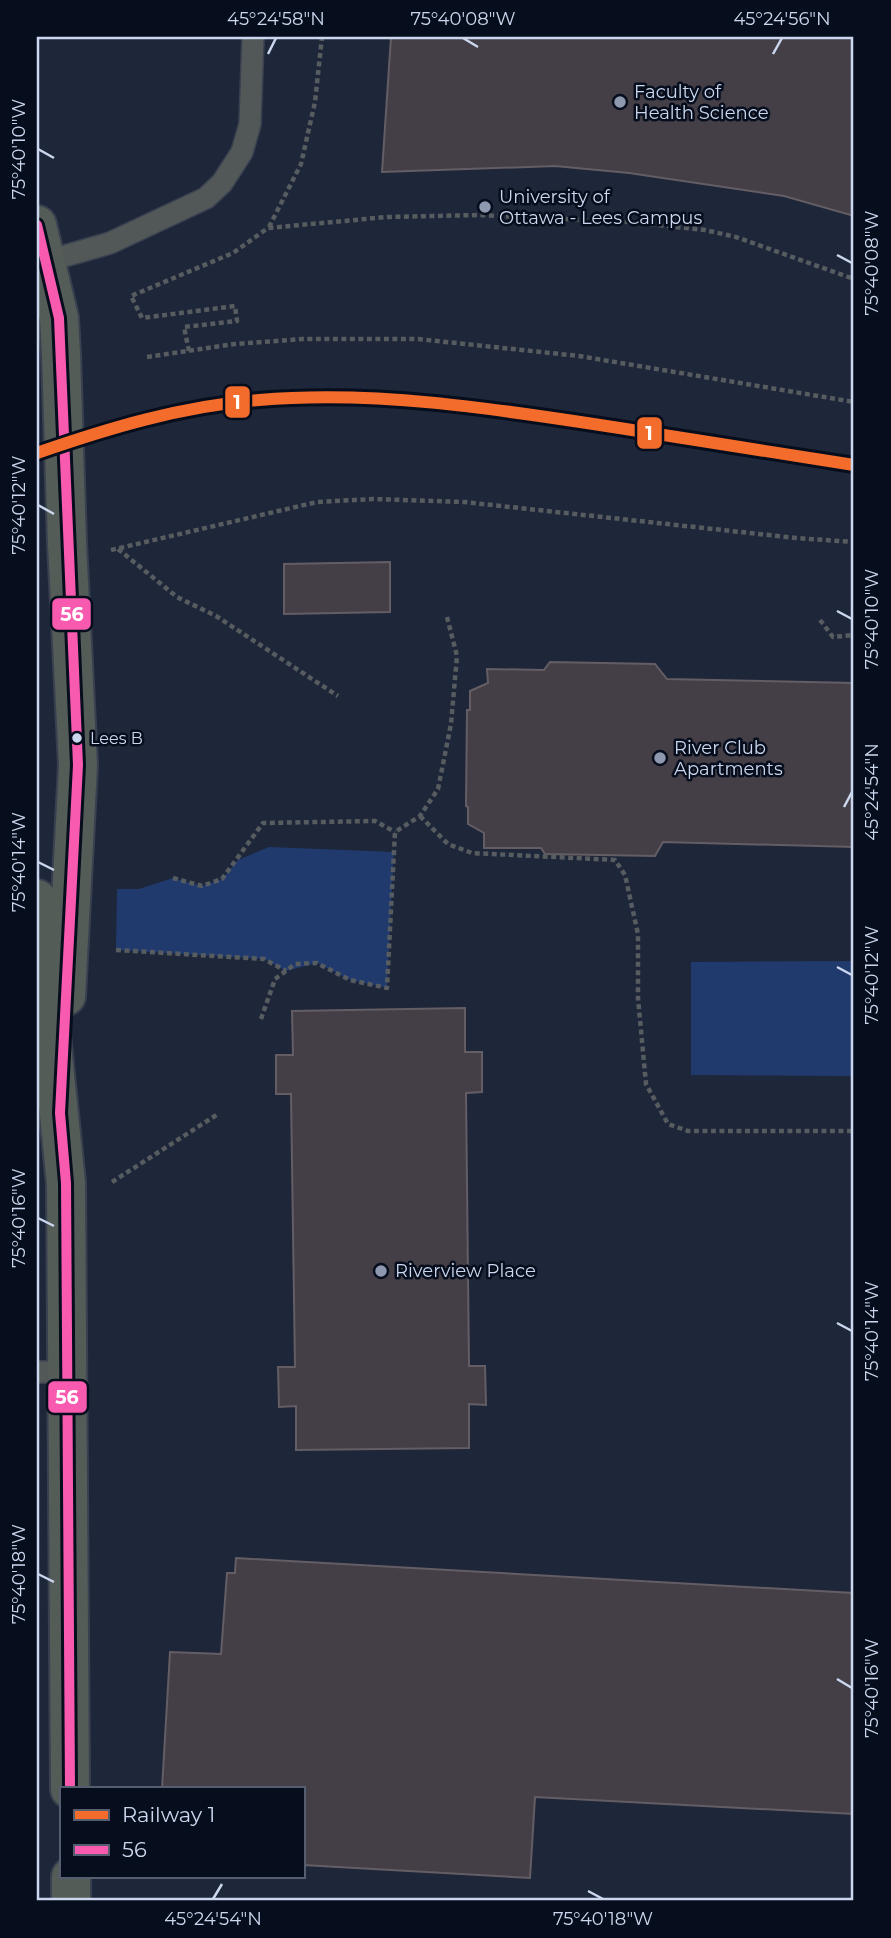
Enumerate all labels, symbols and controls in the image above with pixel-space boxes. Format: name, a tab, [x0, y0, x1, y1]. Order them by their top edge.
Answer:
text: 45°24'58"N	[227, 8, 325, 30]
text: 75°40'08"W	[411, 8, 515, 30]
text: 45°24'56"N	[733, 8, 831, 30]
place label: Faculty of Health Science	[634, 81, 769, 124]
marker: Faculty of Health Science	[612, 94, 628, 110]
text: 75°40'10"W	[8, 99, 30, 199]
place label: University of Ottawa - Lees Campus	[499, 186, 702, 229]
marker: University of Ottawa - Lees Campus	[477, 199, 493, 215]
text: 75°40'08"W	[861, 211, 883, 315]
line badge: 1	[224, 385, 251, 419]
text: 1	[233, 391, 241, 414]
line badge: 1	[636, 416, 663, 450]
text: 1	[645, 422, 653, 445]
text: 75°40'12"W	[8, 456, 30, 554]
text: 75°40'10"W	[861, 569, 883, 669]
line badge: 56	[51, 597, 92, 631]
text: 56	[60, 603, 84, 626]
place label: Lees B	[90, 729, 143, 748]
marker: Lees B	[70, 731, 84, 745]
place label: River Club Apartments	[674, 737, 783, 780]
text: 45°24'54"N	[861, 743, 883, 841]
marker: River Club Apartments	[652, 750, 668, 766]
text: 75°40'14"W	[8, 812, 30, 912]
text: 75°40'12"W	[861, 926, 883, 1024]
text: 75°40'16"W	[8, 1168, 30, 1268]
place label: Riverview Place	[395, 1260, 536, 1282]
marker: Riverview Place	[373, 1263, 389, 1279]
text: 75°40'14"W	[861, 1281, 883, 1381]
line badge: 56	[47, 1380, 88, 1414]
text: 56	[55, 1386, 79, 1409]
text: 75°40'18"W	[8, 1524, 30, 1624]
text: 75°40'16"W	[861, 1638, 883, 1738]
legend	[60, 1787, 304, 1878]
text: Railway 1	[122, 1802, 215, 1827]
text: 56	[122, 1837, 147, 1862]
text: 45°24'54"N	[164, 1908, 262, 1930]
text: 75°40'18"W	[553, 1908, 653, 1930]

